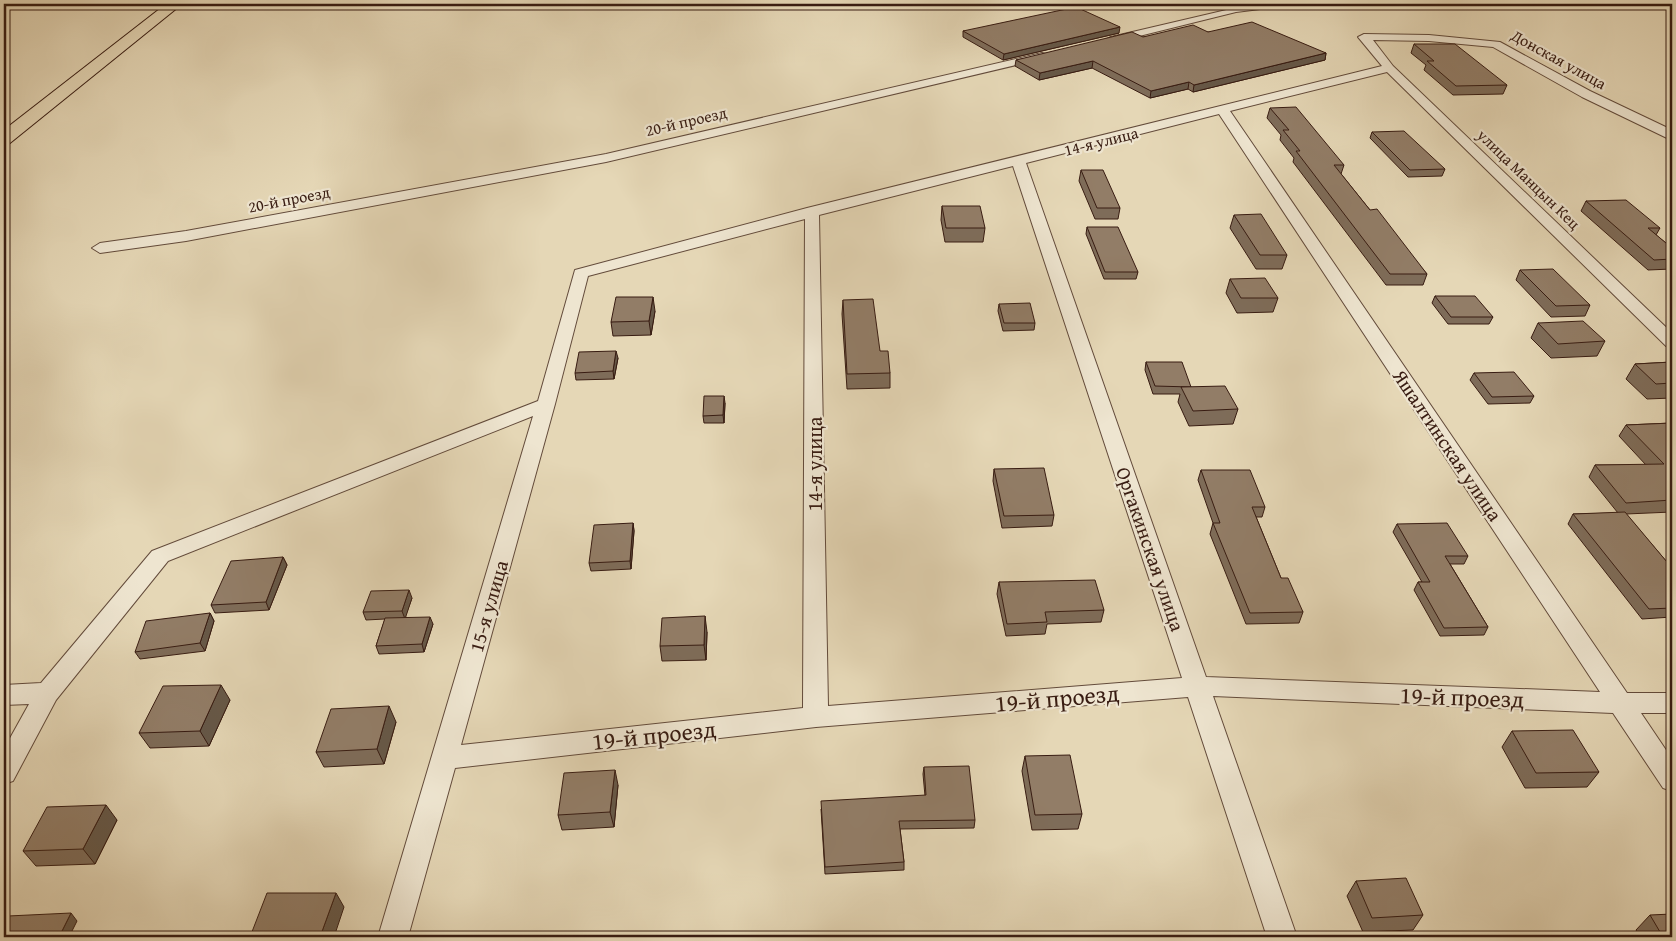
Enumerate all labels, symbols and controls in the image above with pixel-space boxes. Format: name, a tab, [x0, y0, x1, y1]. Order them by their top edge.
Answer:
street label: Донская улица	[1506, 22, 1611, 95]
street label: 20-й проезд	[643, 100, 729, 142]
street label: 14-я улица	[1061, 120, 1141, 162]
street label: улица Манцын Кец	[1471, 123, 1586, 235]
street label: 20-й проезд	[246, 179, 332, 219]
street label: Яшалтинская улица	[1386, 362, 1510, 527]
street label: 14-я улица	[800, 416, 829, 511]
street label: Оргакинская улица	[1109, 463, 1193, 636]
street label: 15-я улица	[461, 556, 515, 655]
street label: 19-й проезд	[994, 675, 1120, 721]
street label: 19-й проезд	[1399, 677, 1525, 717]
street label: 19-й проезд	[590, 711, 718, 759]

